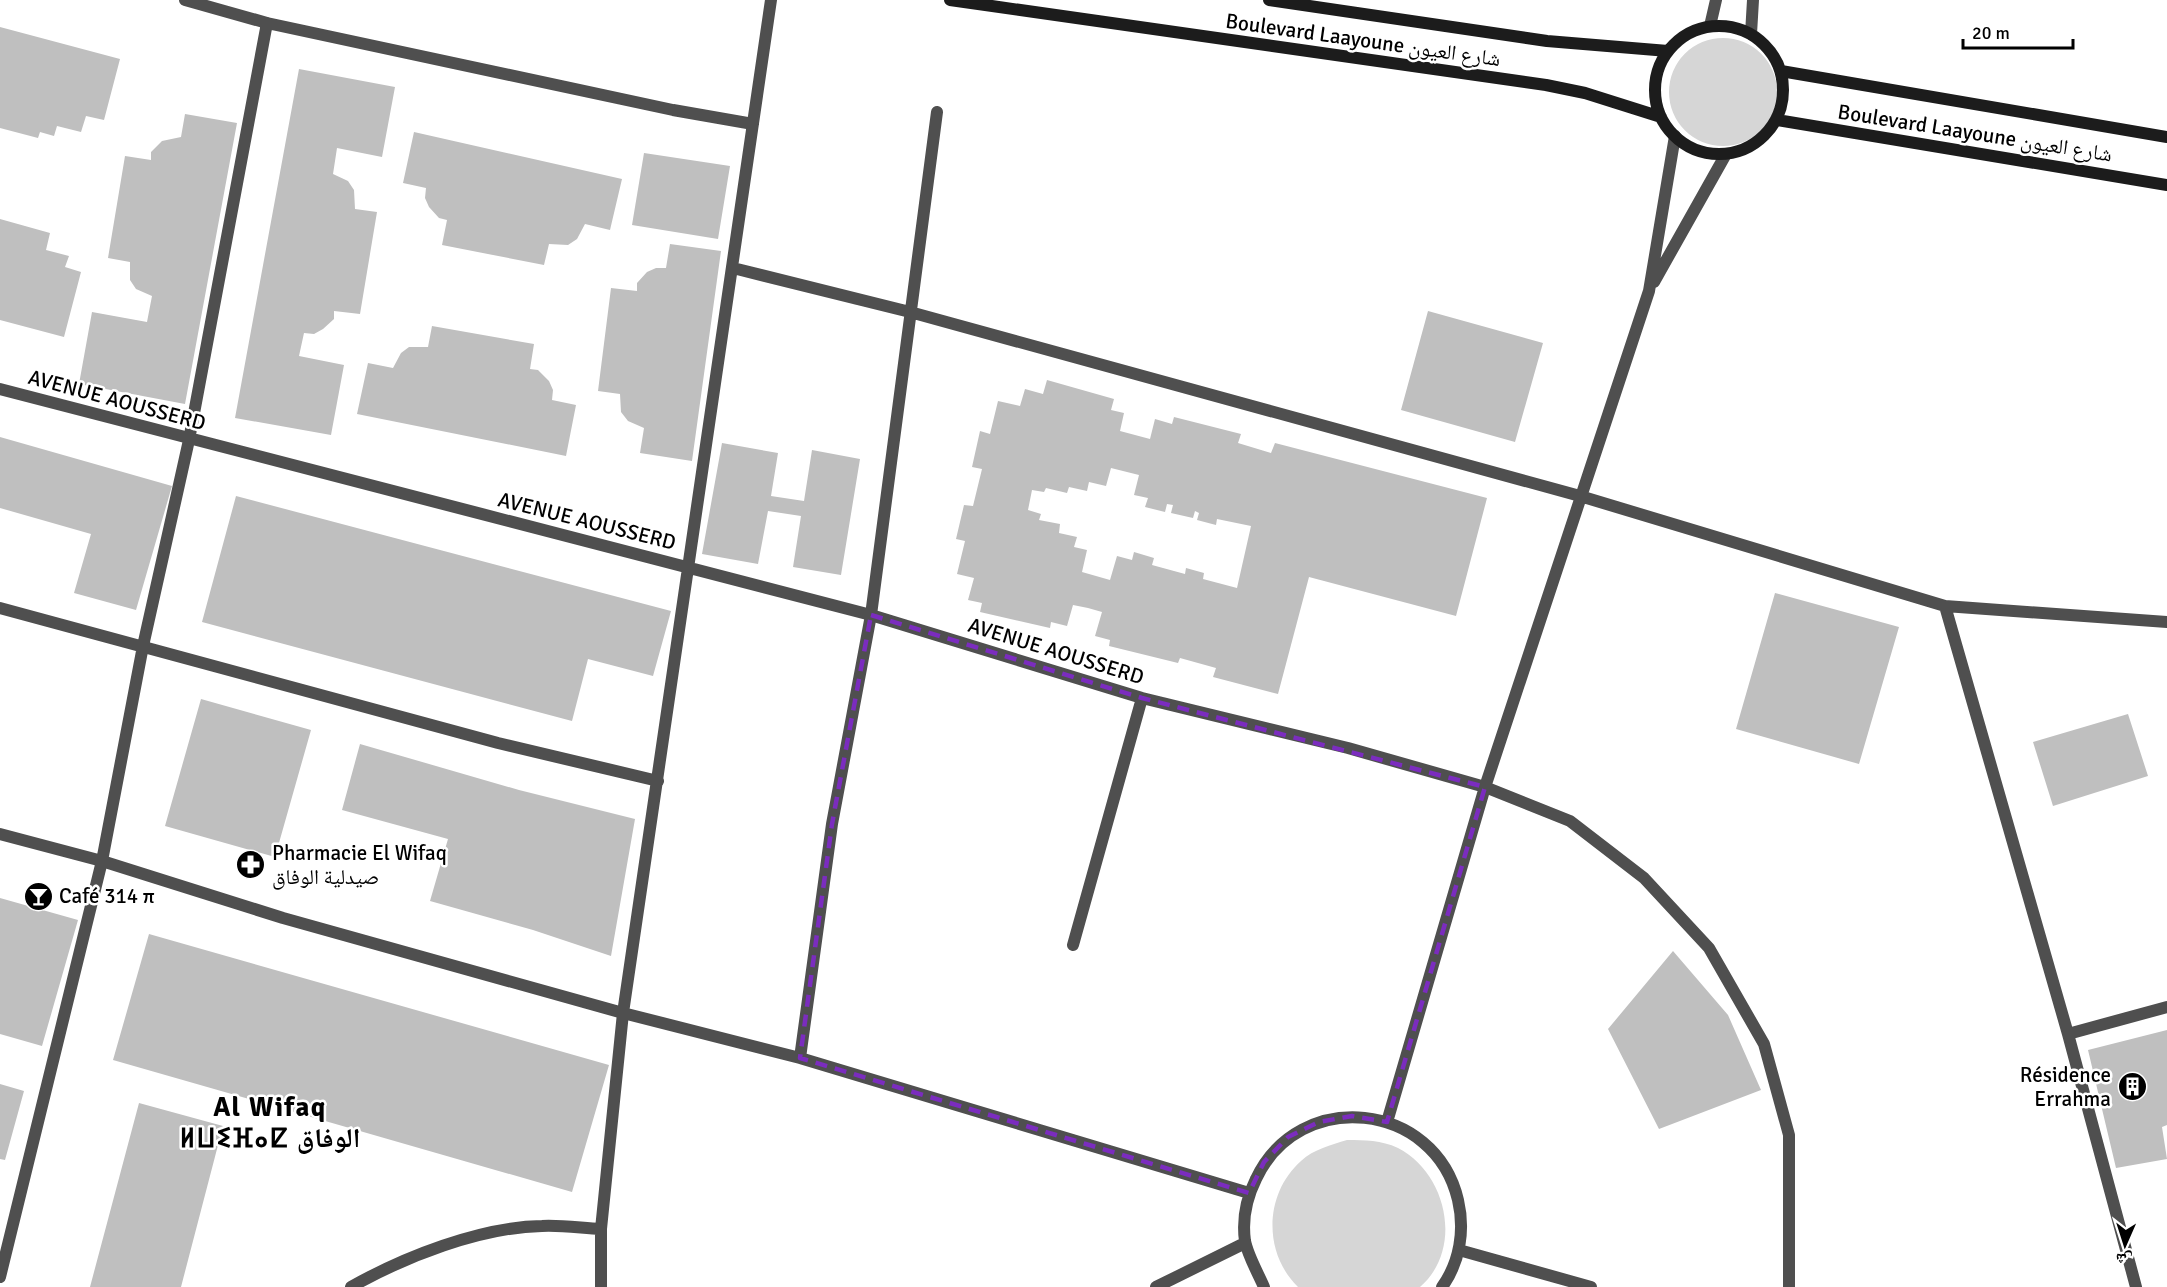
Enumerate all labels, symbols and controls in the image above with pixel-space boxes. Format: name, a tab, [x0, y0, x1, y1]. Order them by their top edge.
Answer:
street label: Boulevard Laayoune شارع العيون	[1224, 8, 1502, 72]
scale bar	[1963, 12, 2072, 50]
text: 20 m	[1972, 22, 2010, 44]
street label: Boulevard Laayoune شارع العيون	[1836, 98, 2114, 168]
street label: AVENUE AOUSSERD	[26, 364, 208, 436]
street label: AVENUE AOUSSERD	[495, 486, 679, 556]
street label: AVENUE AOUSSERD	[965, 612, 1147, 690]
place label: Pharmacie El Wifaq صيدلية الوفاق	[272, 840, 447, 890]
pharmacy icon: Pharmacie El Wifaq صيدلية الوفاق	[235, 849, 267, 881]
bar icon: Café 314 π	[22, 880, 54, 912]
place label: Café 314 π	[59, 883, 155, 909]
place label: Résidence Errahma	[2020, 1062, 2111, 1112]
building icon: Résidence Errahma	[2116, 1071, 2148, 1103]
district label: Al Wifaq ⵍⵡⵉⴼⴰⵇ الوفاق	[180, 1091, 360, 1155]
north arrow	[2095, 1215, 2155, 1275]
text: ش	[2115, 1249, 2133, 1269]

